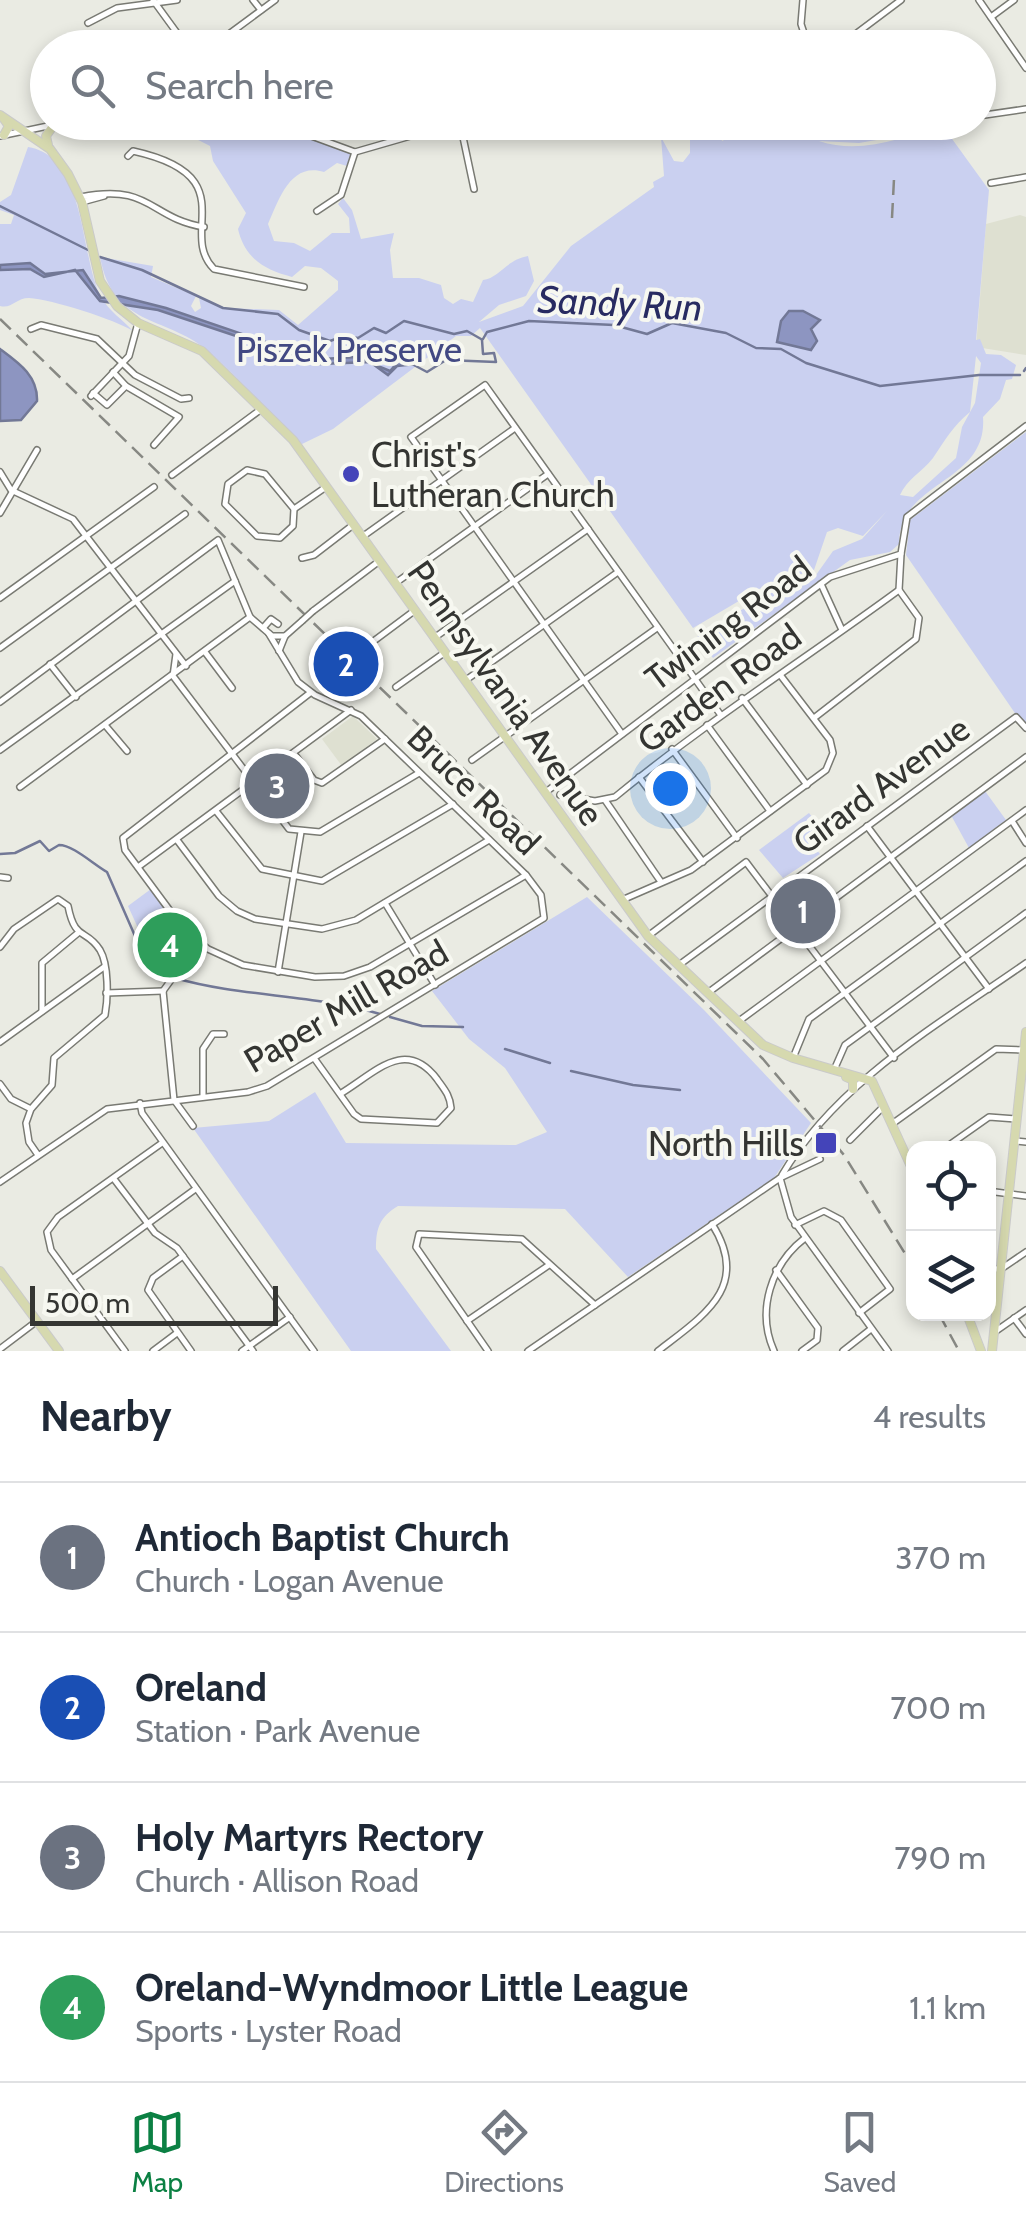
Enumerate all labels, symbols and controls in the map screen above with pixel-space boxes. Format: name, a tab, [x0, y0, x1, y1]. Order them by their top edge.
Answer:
search box	[30, 30, 996, 140]
icon: search	[65, 58, 120, 113]
text: Search here	[145, 62, 334, 109]
water label: Sandy Run	[536, 275, 704, 331]
park label: Piszek Preserve	[236, 328, 462, 371]
place label: Christ's Lutheran Church	[371, 433, 615, 516]
marker: Christ's Lutheran Church	[340, 463, 362, 485]
street label: Twining Road	[637, 547, 819, 699]
street label: Pennsylvania Avenue	[399, 552, 613, 834]
street label: Garden Road	[629, 614, 809, 762]
pin: 2	[314, 626, 378, 702]
street label: Girard Avenue	[785, 707, 977, 863]
street label: Bruce Road	[399, 716, 549, 864]
pin: 3	[244, 748, 310, 824]
your location	[645, 763, 696, 814]
pin: 1	[770, 874, 836, 948]
pin: 4	[138, 908, 202, 982]
street label: Paper Mill Road	[236, 930, 456, 1082]
place label: North Hills	[648, 1122, 804, 1165]
marker: North Hills	[813, 1130, 839, 1156]
map controls	[906, 1141, 996, 1321]
button: locate	[906, 1141, 996, 1231]
button: layers	[906, 1231, 996, 1321]
scale bar	[30, 1281, 278, 1326]
text: 500 m	[45, 1286, 130, 1320]
text: Nearby	[40, 1390, 172, 1442]
text: 4 results	[873, 1397, 986, 1436]
text: Antioch Baptist Church	[135, 1514, 510, 1561]
text: 1	[67, 1538, 78, 1577]
text: 370 m	[895, 1538, 986, 1577]
text: Church · Logan Avenue	[135, 1561, 444, 1600]
text: Oreland	[135, 1664, 267, 1711]
text: 2	[64, 1688, 81, 1727]
text: 700 m	[890, 1688, 986, 1727]
text: Station · Park Avenue	[135, 1711, 420, 1750]
text: Holy Martyrs Rectory	[135, 1814, 484, 1861]
text: 3	[64, 1838, 81, 1877]
text: 790 m	[894, 1838, 986, 1877]
text: Church · Allison Road	[135, 1861, 419, 1900]
text: Oreland-Wyndmoor Little League	[135, 1964, 688, 2011]
text: 4	[63, 1988, 82, 2027]
text: 1.1 km	[909, 1988, 986, 2027]
text: Sports · Lyster Road	[135, 2011, 402, 2050]
tab: Map	[130, 2105, 185, 2199]
tab: Directions	[444, 2105, 564, 2199]
tab: Saved	[824, 2105, 896, 2199]

